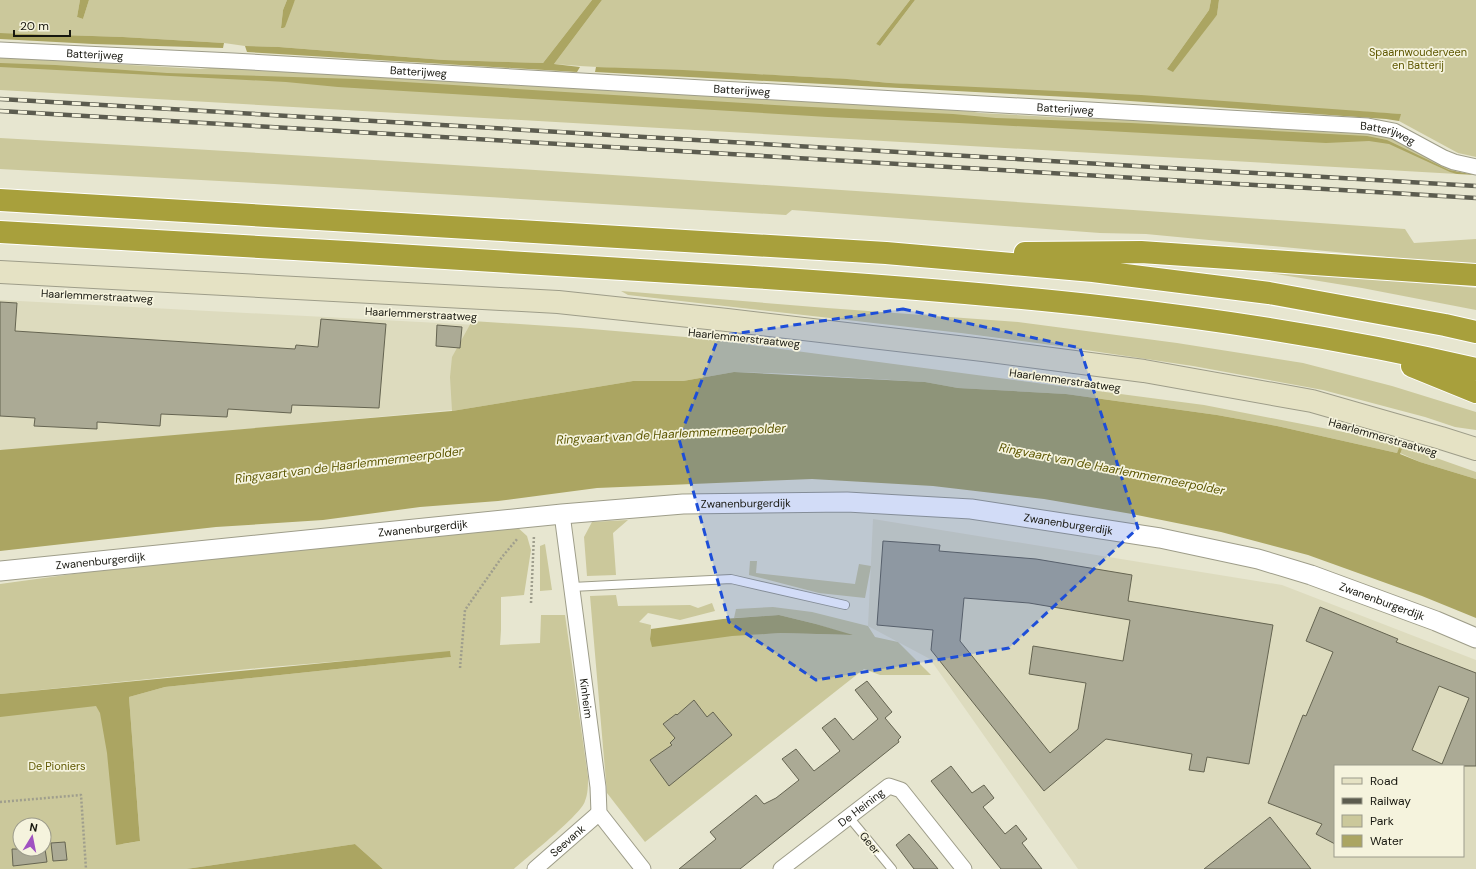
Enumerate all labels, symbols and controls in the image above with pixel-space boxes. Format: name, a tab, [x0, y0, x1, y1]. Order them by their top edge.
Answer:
scale bar	[14, 12, 70, 38]
text: 20 m	[20, 18, 49, 34]
park label: Spaarnwouderveen en Batterij	[1369, 45, 1467, 72]
street label: Batterijweg	[66, 46, 124, 63]
street label: Batterijweg	[389, 63, 447, 80]
street label: Batterijweg	[713, 82, 771, 99]
street label: Batterijweg	[1036, 100, 1094, 117]
street label: Batterijweg	[1360, 119, 1418, 148]
street label: Haarlemmerstraatweg	[40, 286, 154, 306]
street label: Haarlemmerstraatweg	[364, 304, 478, 324]
street label: Haarlemmerstraatweg	[687, 325, 801, 351]
street label: Haarlemmerstraatweg	[1008, 365, 1122, 395]
street label: Haarlemmerstraatweg	[1327, 415, 1439, 459]
water label: Ringvaart van de Haarlemmermeerpolder	[556, 420, 787, 448]
water label: Ringvaart van de Haarlemmermeerpolder	[998, 439, 1227, 499]
water label: Ringvaart van de Haarlemmermeerpolder	[234, 443, 464, 487]
street label: Zwanenburgerdijk	[701, 496, 791, 511]
street label: Zwanenburgerdijk	[1023, 510, 1114, 538]
street label: Zwanenburgerdijk	[377, 517, 469, 540]
street label: Zwanenburgerdijk	[55, 549, 146, 572]
street label: Zwanenburgerdijk	[1337, 579, 1427, 623]
street label: Kinheim	[577, 677, 596, 720]
park label: De Pioniers	[28, 759, 86, 773]
legend	[1334, 765, 1464, 857]
text: Road	[1370, 773, 1398, 789]
street label: De Heining	[835, 785, 887, 830]
text: Railway	[1370, 793, 1411, 809]
text: Park	[1370, 813, 1394, 829]
north arrow	[12, 817, 52, 857]
text: N	[29, 820, 39, 835]
street label: Seevank	[547, 821, 588, 860]
street label: Geer	[857, 829, 883, 857]
text: Water	[1370, 833, 1404, 849]

